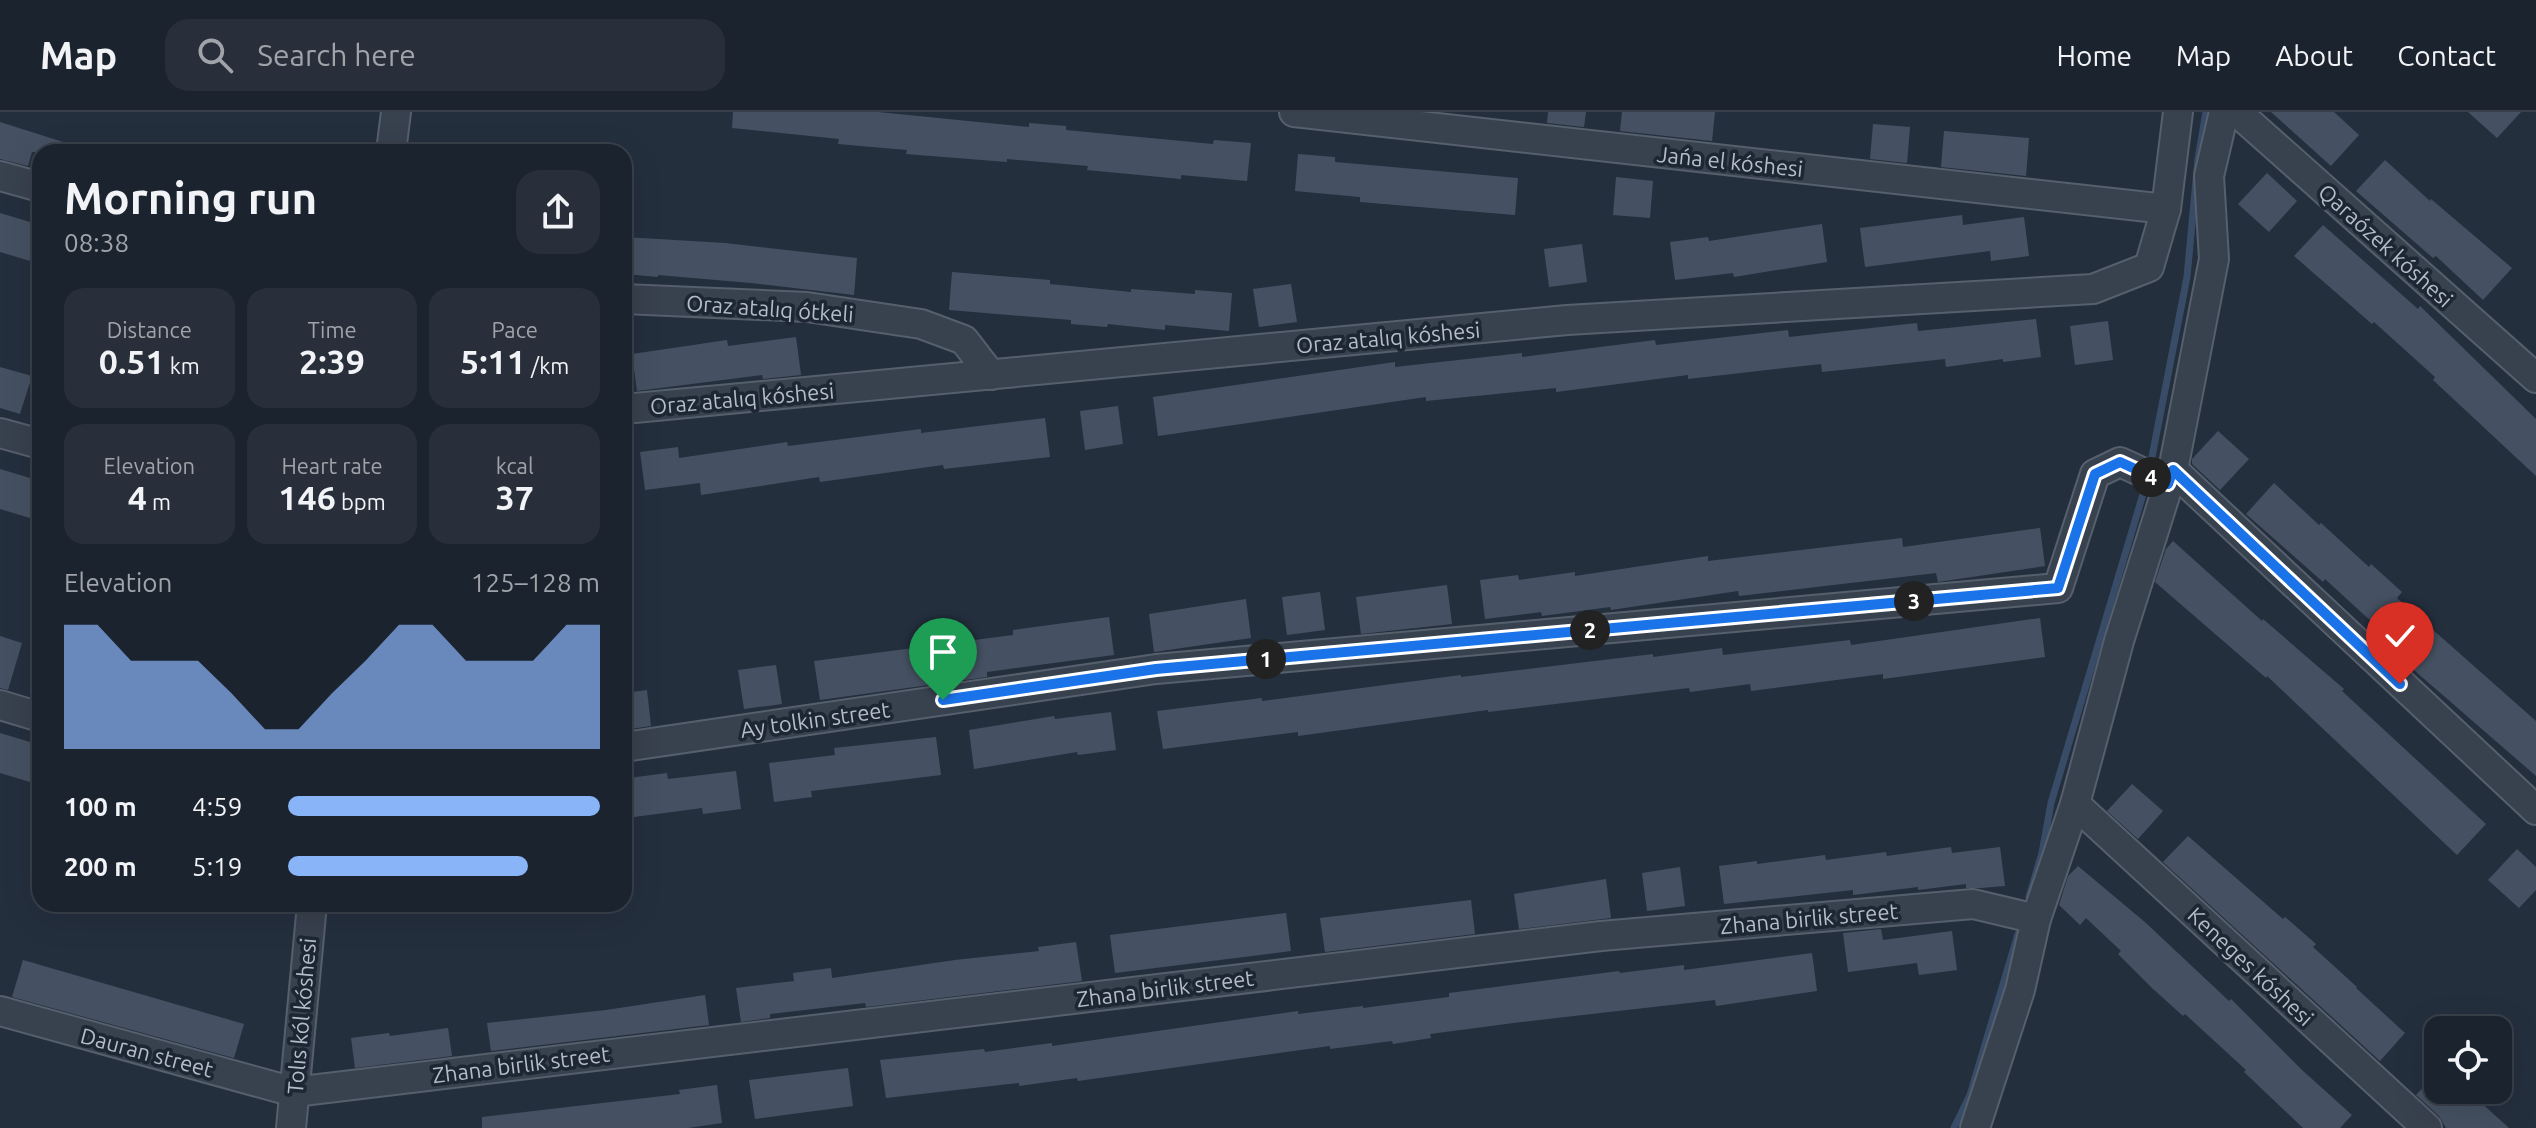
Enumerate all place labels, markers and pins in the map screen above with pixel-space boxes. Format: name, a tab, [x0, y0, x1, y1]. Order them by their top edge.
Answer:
pin: 4	[2131, 457, 2171, 497]
pin: 3	[1894, 581, 1934, 621]
pin	[2366, 602, 2434, 684]
pin: 2	[1570, 610, 1610, 650]
pin	[909, 618, 977, 700]
pin: 1	[1246, 639, 1286, 679]

